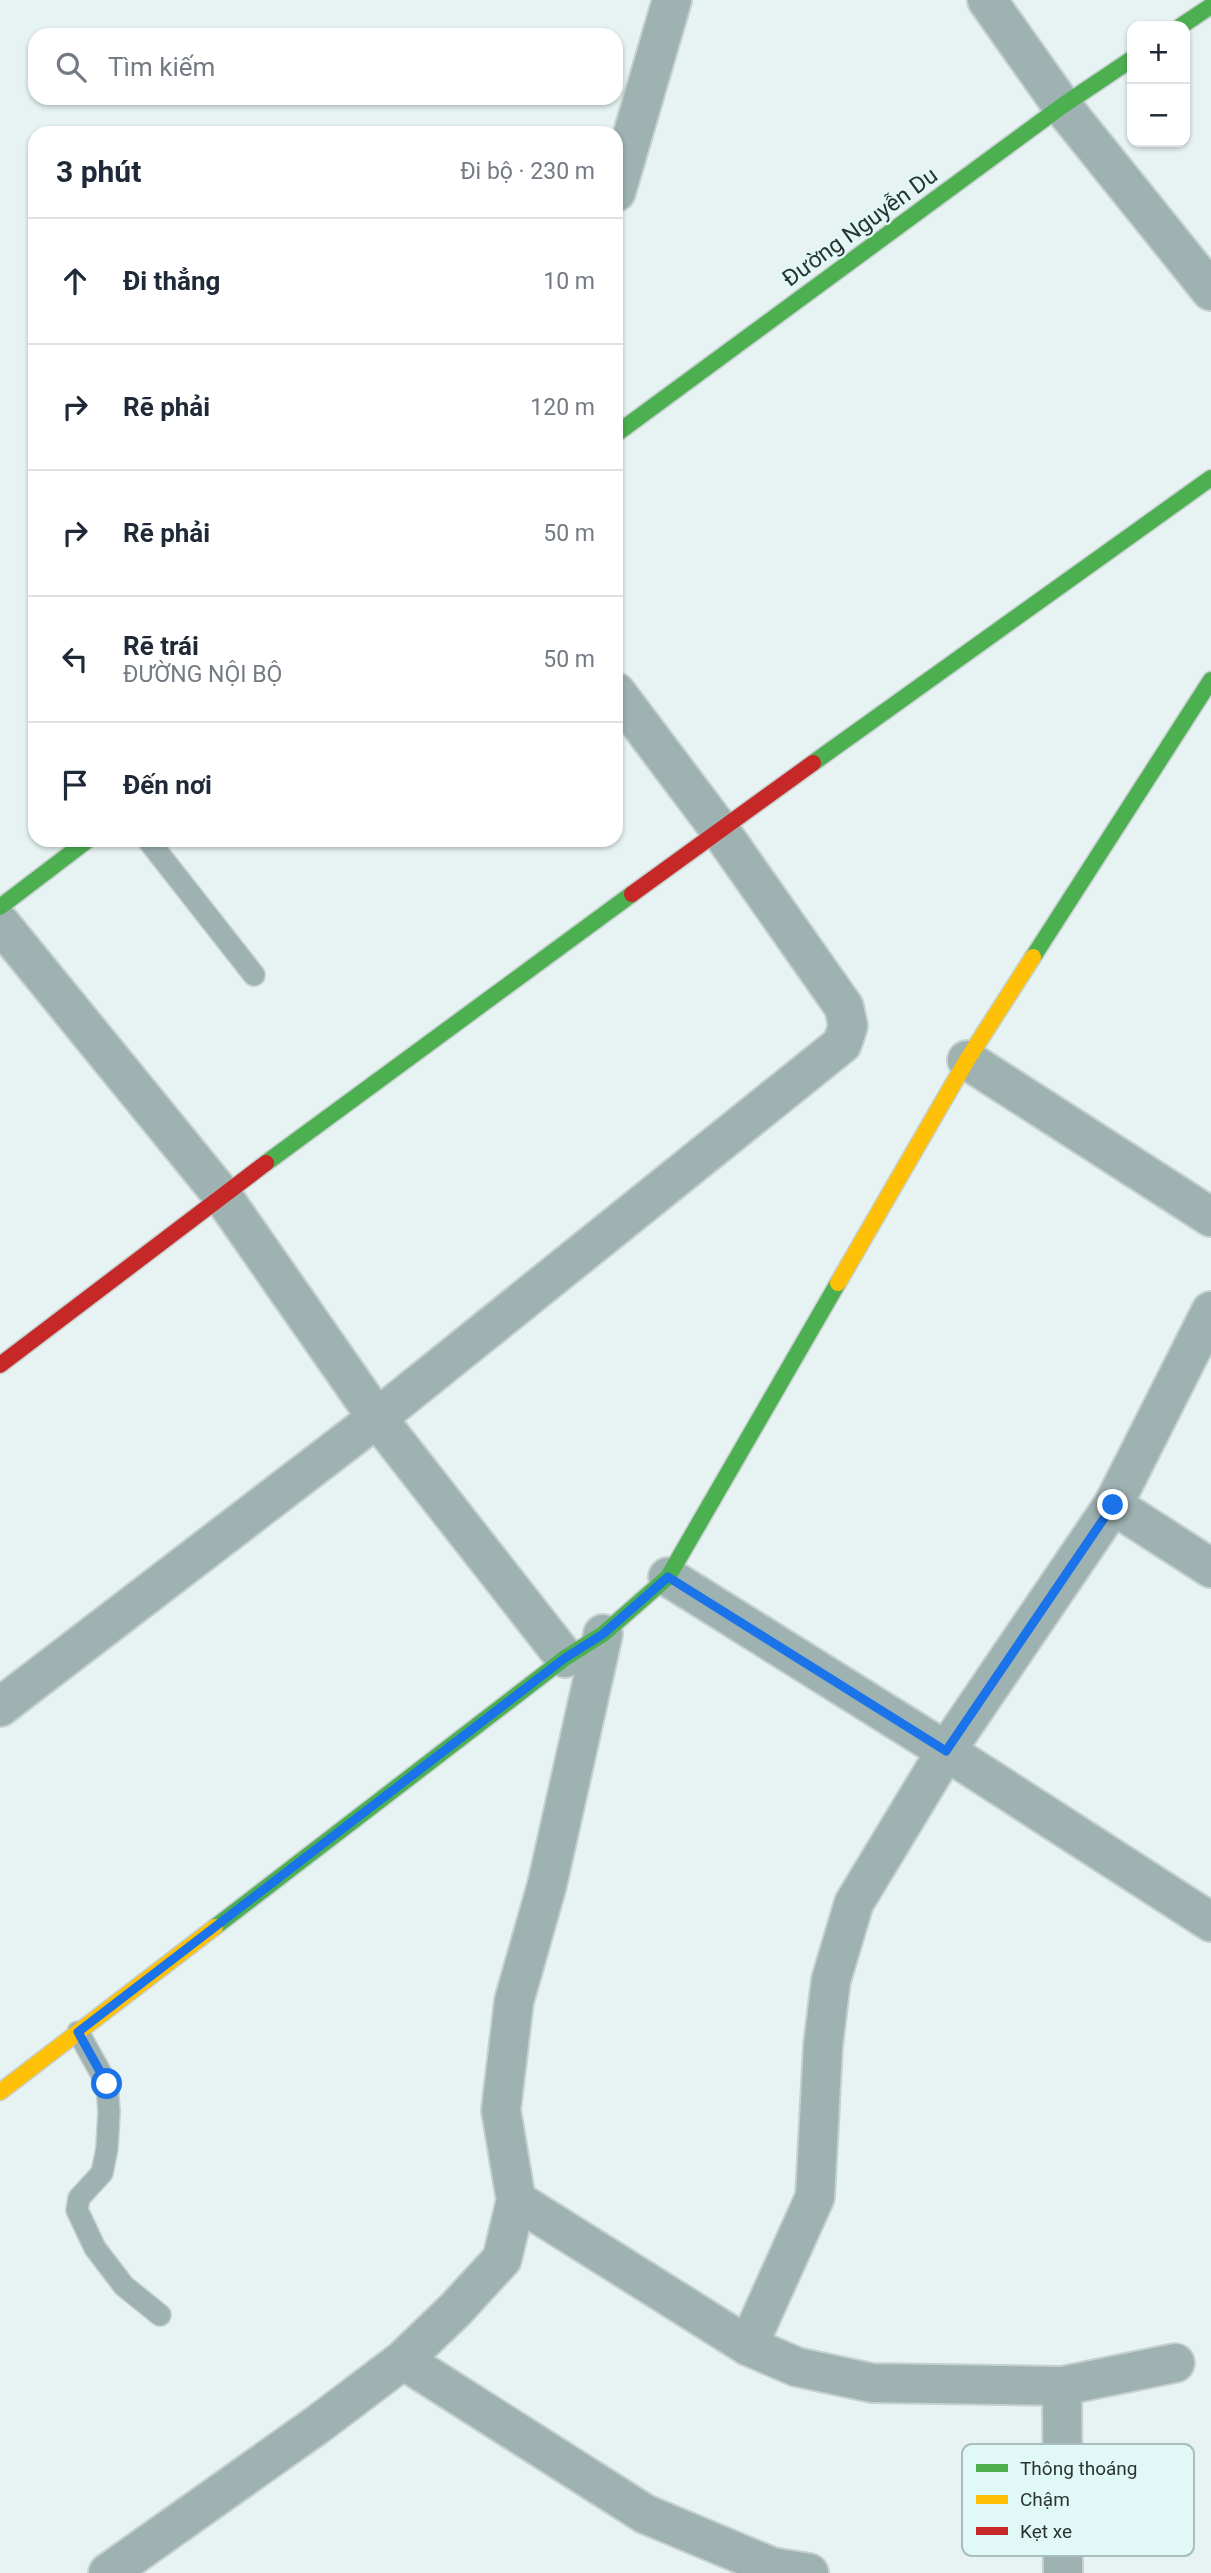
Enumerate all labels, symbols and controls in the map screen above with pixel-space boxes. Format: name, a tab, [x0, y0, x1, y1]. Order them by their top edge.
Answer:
map controls	[1127, 21, 1190, 147]
button: +	[1127, 21, 1190, 84]
search box	[28, 28, 623, 105]
icon: search	[52, 48, 90, 86]
text: Tìm kiếm	[108, 52, 215, 82]
button: −	[1127, 84, 1190, 147]
text: 3 phút	[56, 154, 141, 189]
text: Đi bộ · 230 m	[460, 158, 595, 185]
street label: Đường Nguyễn Du	[777, 162, 943, 292]
icon: ahead	[56, 262, 94, 300]
text: Đi thẳng	[123, 266, 220, 296]
text: 10 m	[543, 268, 595, 295]
icon: right	[56, 388, 94, 426]
text: Rẽ phải	[123, 392, 210, 422]
text: 120 m	[530, 394, 595, 421]
icon: right	[56, 514, 94, 552]
text: Rẽ phải	[123, 518, 210, 548]
text: 50 m	[543, 520, 595, 547]
text: Rẽ trái	[123, 631, 199, 661]
icon: left	[56, 640, 94, 678]
text: 50 m	[543, 646, 595, 673]
text: ĐƯỜNG NỘI BỘ	[123, 661, 282, 688]
icon: arrive	[56, 766, 94, 804]
text: Đến nơi	[123, 770, 212, 800]
route end	[1097, 1489, 1128, 1520]
route start	[91, 2068, 122, 2099]
legend	[962, 2444, 1194, 2556]
text: Thông thoáng	[1020, 2457, 1138, 2480]
text: Chậm	[1020, 2488, 1070, 2511]
text: Kẹt xe	[1020, 2520, 1072, 2543]

